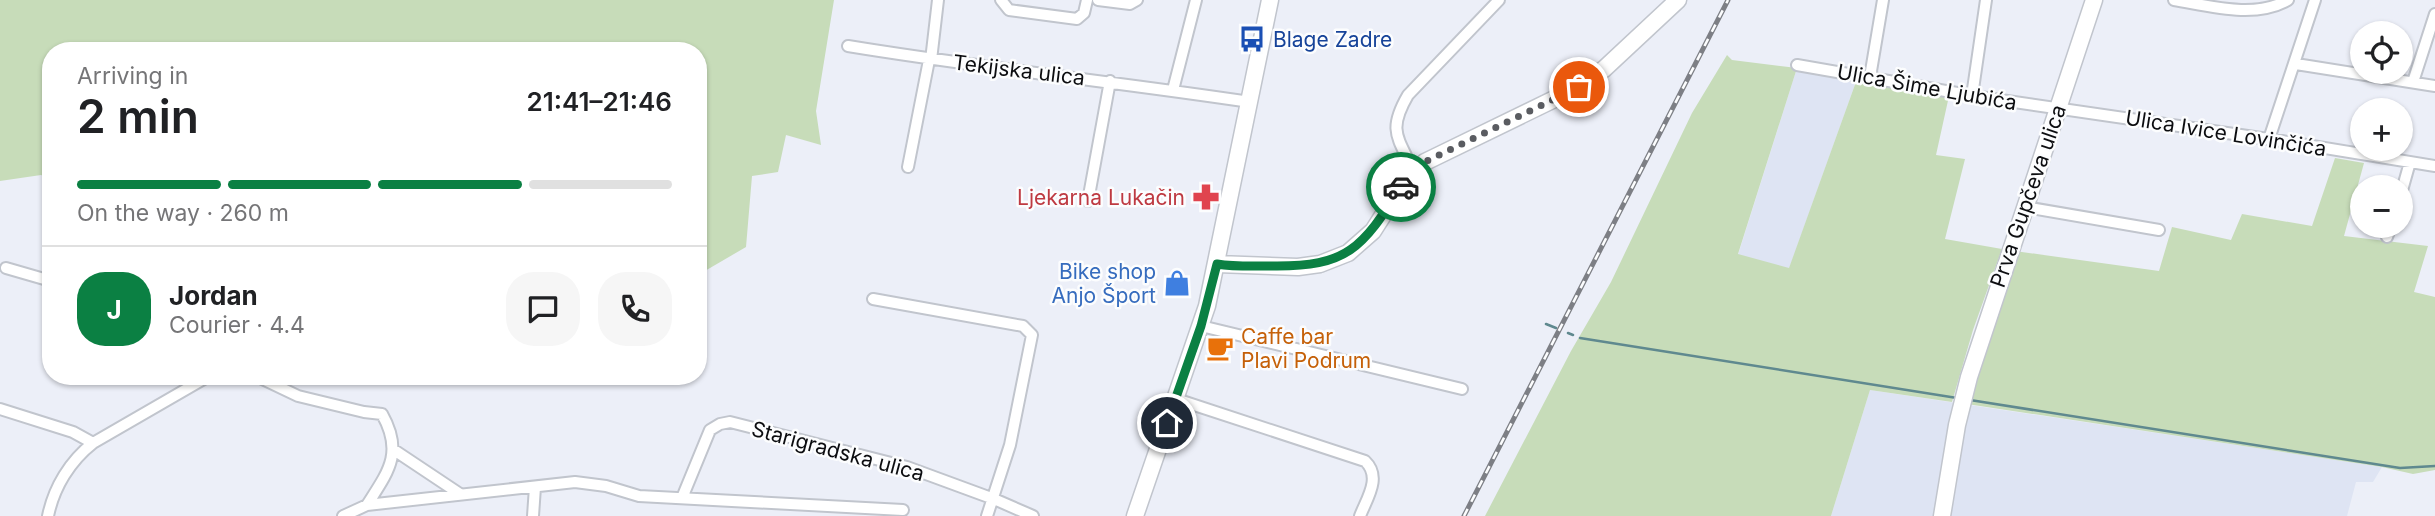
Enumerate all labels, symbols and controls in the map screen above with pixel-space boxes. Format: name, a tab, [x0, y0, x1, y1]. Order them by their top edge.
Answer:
map controls	[2350, 21, 2413, 238]
button: locate	[2350, 21, 2413, 84]
bus stop icon: Blage Zadre	[1237, 24, 1267, 54]
place label: Blage Zadre	[1273, 27, 1392, 52]
street label: Tekijska ulica	[952, 50, 1086, 90]
pin	[1549, 57, 1609, 117]
street label: Ulica Šime Ljubića	[1835, 59, 2019, 115]
text: Arriving in	[77, 62, 188, 90]
icon: bag	[1560, 68, 1598, 106]
text: 21:41–21:46	[527, 86, 672, 117]
text: 2 min	[77, 88, 199, 144]
button: +	[2350, 98, 2413, 161]
street label: Prva Gupčeva ulica	[1985, 101, 2071, 291]
street label: Ulica Ivice Lovinčića	[2124, 105, 2328, 161]
courier	[1366, 152, 1436, 222]
icon: car	[1382, 168, 1420, 206]
button: −	[2350, 175, 2413, 238]
pharmacy icon: Ljekarna Lukačin	[1191, 182, 1221, 212]
place label: Ljekarna Lukačin	[1017, 185, 1185, 210]
text: On the way · 260 m	[77, 199, 289, 227]
place label: Bike shop Anjo Šport	[1051, 259, 1156, 308]
shop icon: Bike shop Anjo Šport	[1162, 268, 1192, 298]
button: chat	[506, 272, 580, 346]
button: phone	[598, 272, 672, 346]
text: Jordan	[169, 280, 258, 311]
text: J	[106, 294, 122, 325]
text: Courier · 4.4	[169, 311, 305, 339]
place label: Caffe bar Plavi Podrum	[1241, 324, 1371, 373]
cafe icon: Caffe bar Plavi Podrum	[1205, 333, 1235, 363]
pin	[1137, 393, 1197, 453]
icon: home	[1148, 404, 1186, 442]
street label: Starigradska ulica	[749, 416, 927, 486]

